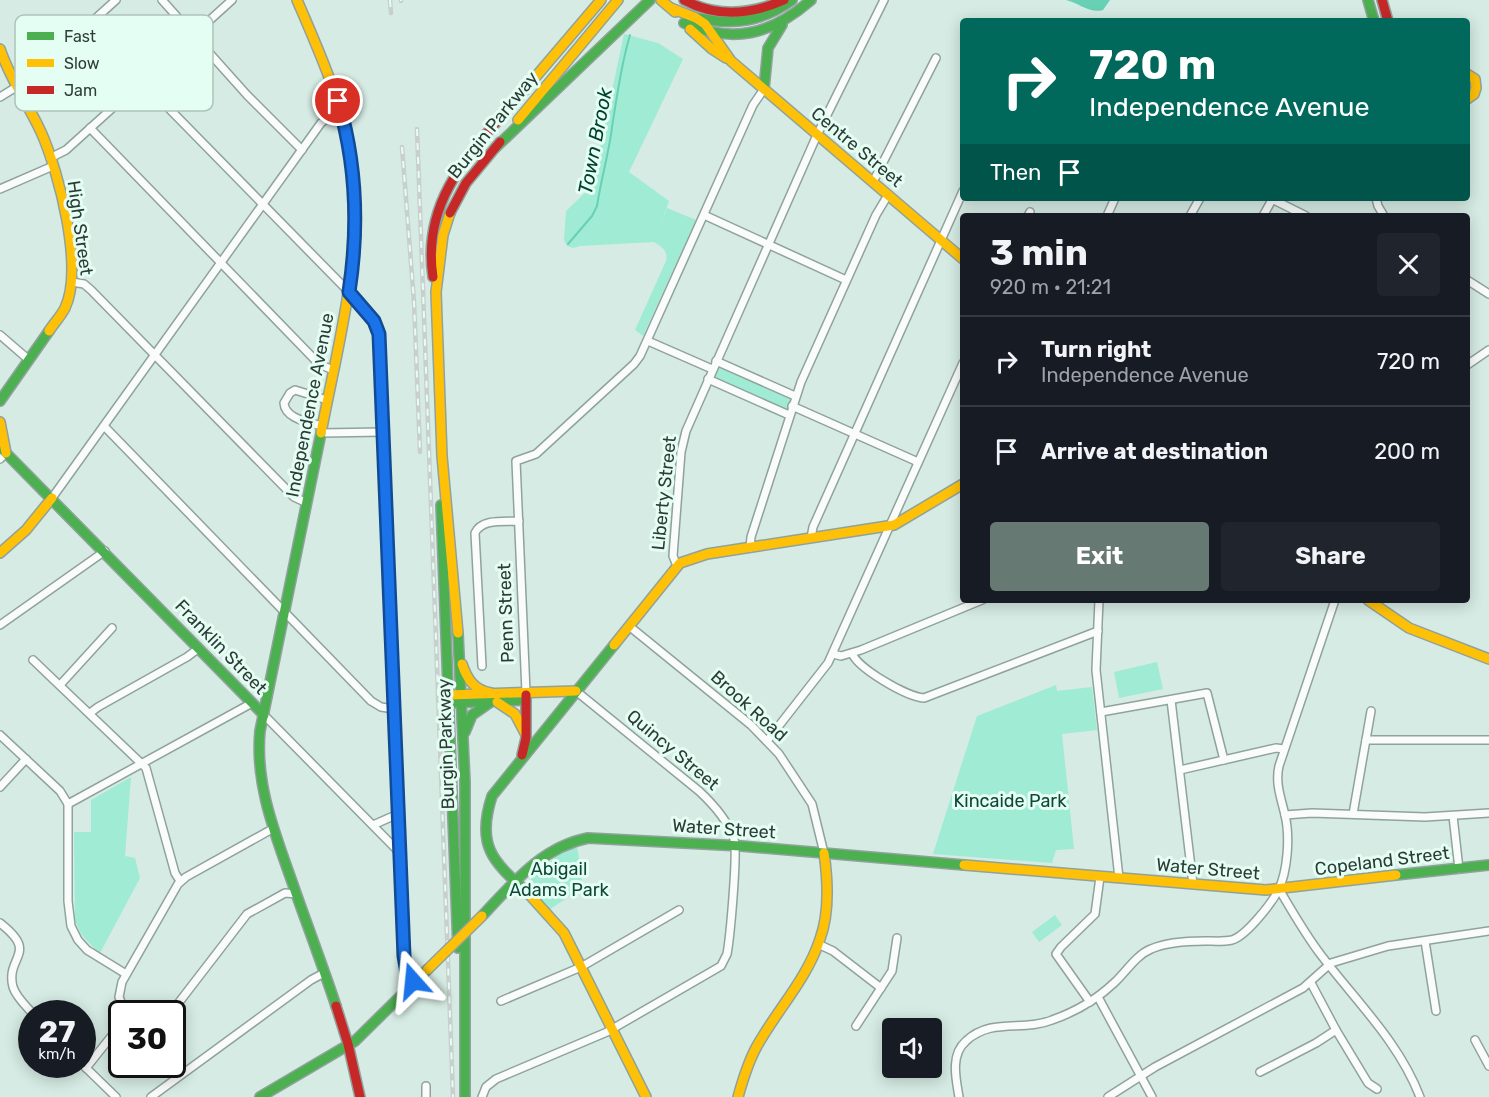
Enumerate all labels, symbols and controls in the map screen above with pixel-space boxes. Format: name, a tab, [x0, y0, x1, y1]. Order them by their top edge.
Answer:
legend	[15, 15, 213, 111]
text: Fast	[64, 27, 96, 46]
text: 720 m	[1089, 40, 1216, 90]
icon: right	[990, 42, 1068, 120]
text: Slow	[64, 54, 100, 73]
street label: Burgin Parkway	[443, 67, 543, 183]
pin	[312, 75, 363, 126]
text: Jam	[64, 81, 97, 100]
icon: arrive	[321, 84, 354, 117]
water label: Town Brook	[573, 85, 617, 196]
text: Independence Avenue	[1089, 91, 1370, 123]
street label: Centre Street	[807, 102, 907, 192]
icon: arrive	[1053, 156, 1086, 189]
text: Then	[990, 159, 1041, 186]
street label: High Street	[62, 179, 98, 277]
text: 3 min	[990, 231, 1088, 274]
button: close	[1377, 233, 1440, 296]
text: 920 m · 21:21	[990, 275, 1111, 299]
street label: Independence Avenue	[281, 311, 339, 499]
text: Turn right	[1041, 336, 1151, 363]
icon: right	[990, 345, 1023, 378]
text: 720 m	[1377, 348, 1440, 375]
text: Independence Avenue	[1041, 363, 1249, 387]
street label: Liberty Street	[647, 435, 681, 551]
icon: arrive	[990, 435, 1023, 468]
text: Arrive at destination	[1041, 438, 1268, 465]
text: 200 m	[1374, 438, 1440, 465]
button: Exit	[990, 522, 1209, 591]
button: Share	[1221, 522, 1440, 591]
street label: Penn Street	[493, 563, 519, 663]
street label: Franklin Street	[170, 595, 272, 699]
street label: Brook Road	[706, 666, 792, 746]
street label: Burgin Parkway	[433, 678, 459, 810]
street label: Quincy Street	[622, 705, 724, 795]
park label: Kincaide Park	[954, 790, 1067, 812]
street label: Water Street	[671, 814, 777, 844]
street label: Copeland Street	[1313, 842, 1451, 880]
street label: Water Street	[1155, 854, 1261, 884]
park label: Abigail Adams Park	[509, 858, 610, 901]
position arrow	[381, 949, 445, 1013]
speed limit sign: 30	[108, 1000, 186, 1078]
text: 27	[39, 1014, 75, 1050]
map controls	[882, 1018, 942, 1078]
button: sound	[882, 1018, 942, 1078]
text: km/h	[38, 1045, 76, 1063]

